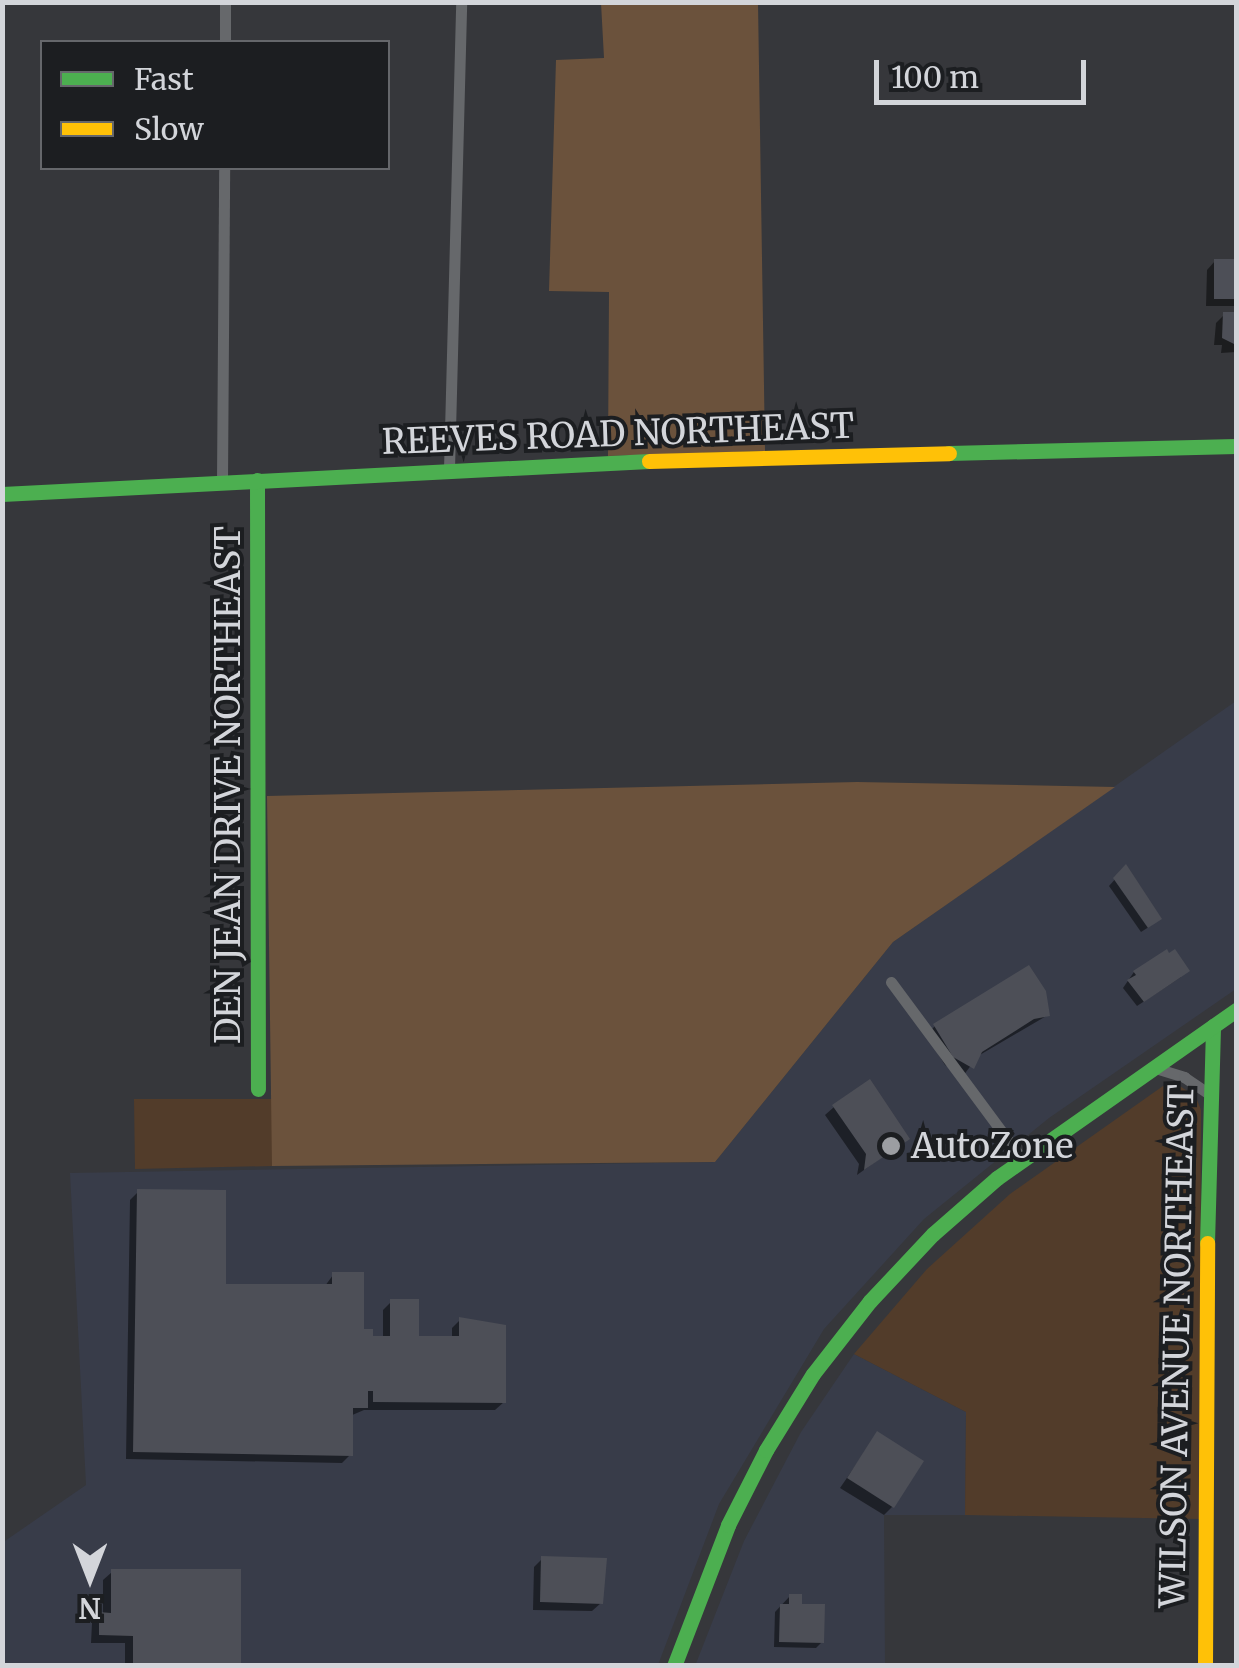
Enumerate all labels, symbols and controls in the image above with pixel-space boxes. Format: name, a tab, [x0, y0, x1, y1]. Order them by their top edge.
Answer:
legend	[40, 40, 390, 170]
scale bar	[879, 40, 1092, 102]
text: 100 m	[891, 58, 979, 96]
text: Fast	[134, 60, 194, 98]
text: Slow	[134, 110, 204, 148]
street label: REEVES ROAD NORTHEAST	[381, 405, 855, 463]
street label: DEN JEAN DRIVE NORTHEAST	[207, 526, 249, 1044]
street label: WILSON AVENUE NORTHEAST	[1151, 1084, 1203, 1608]
place label: AutoZone	[911, 1125, 1074, 1167]
marker: AutoZone	[880, 1135, 902, 1157]
north arrow	[40, 1528, 140, 1628]
text: N	[79, 1590, 101, 1626]

